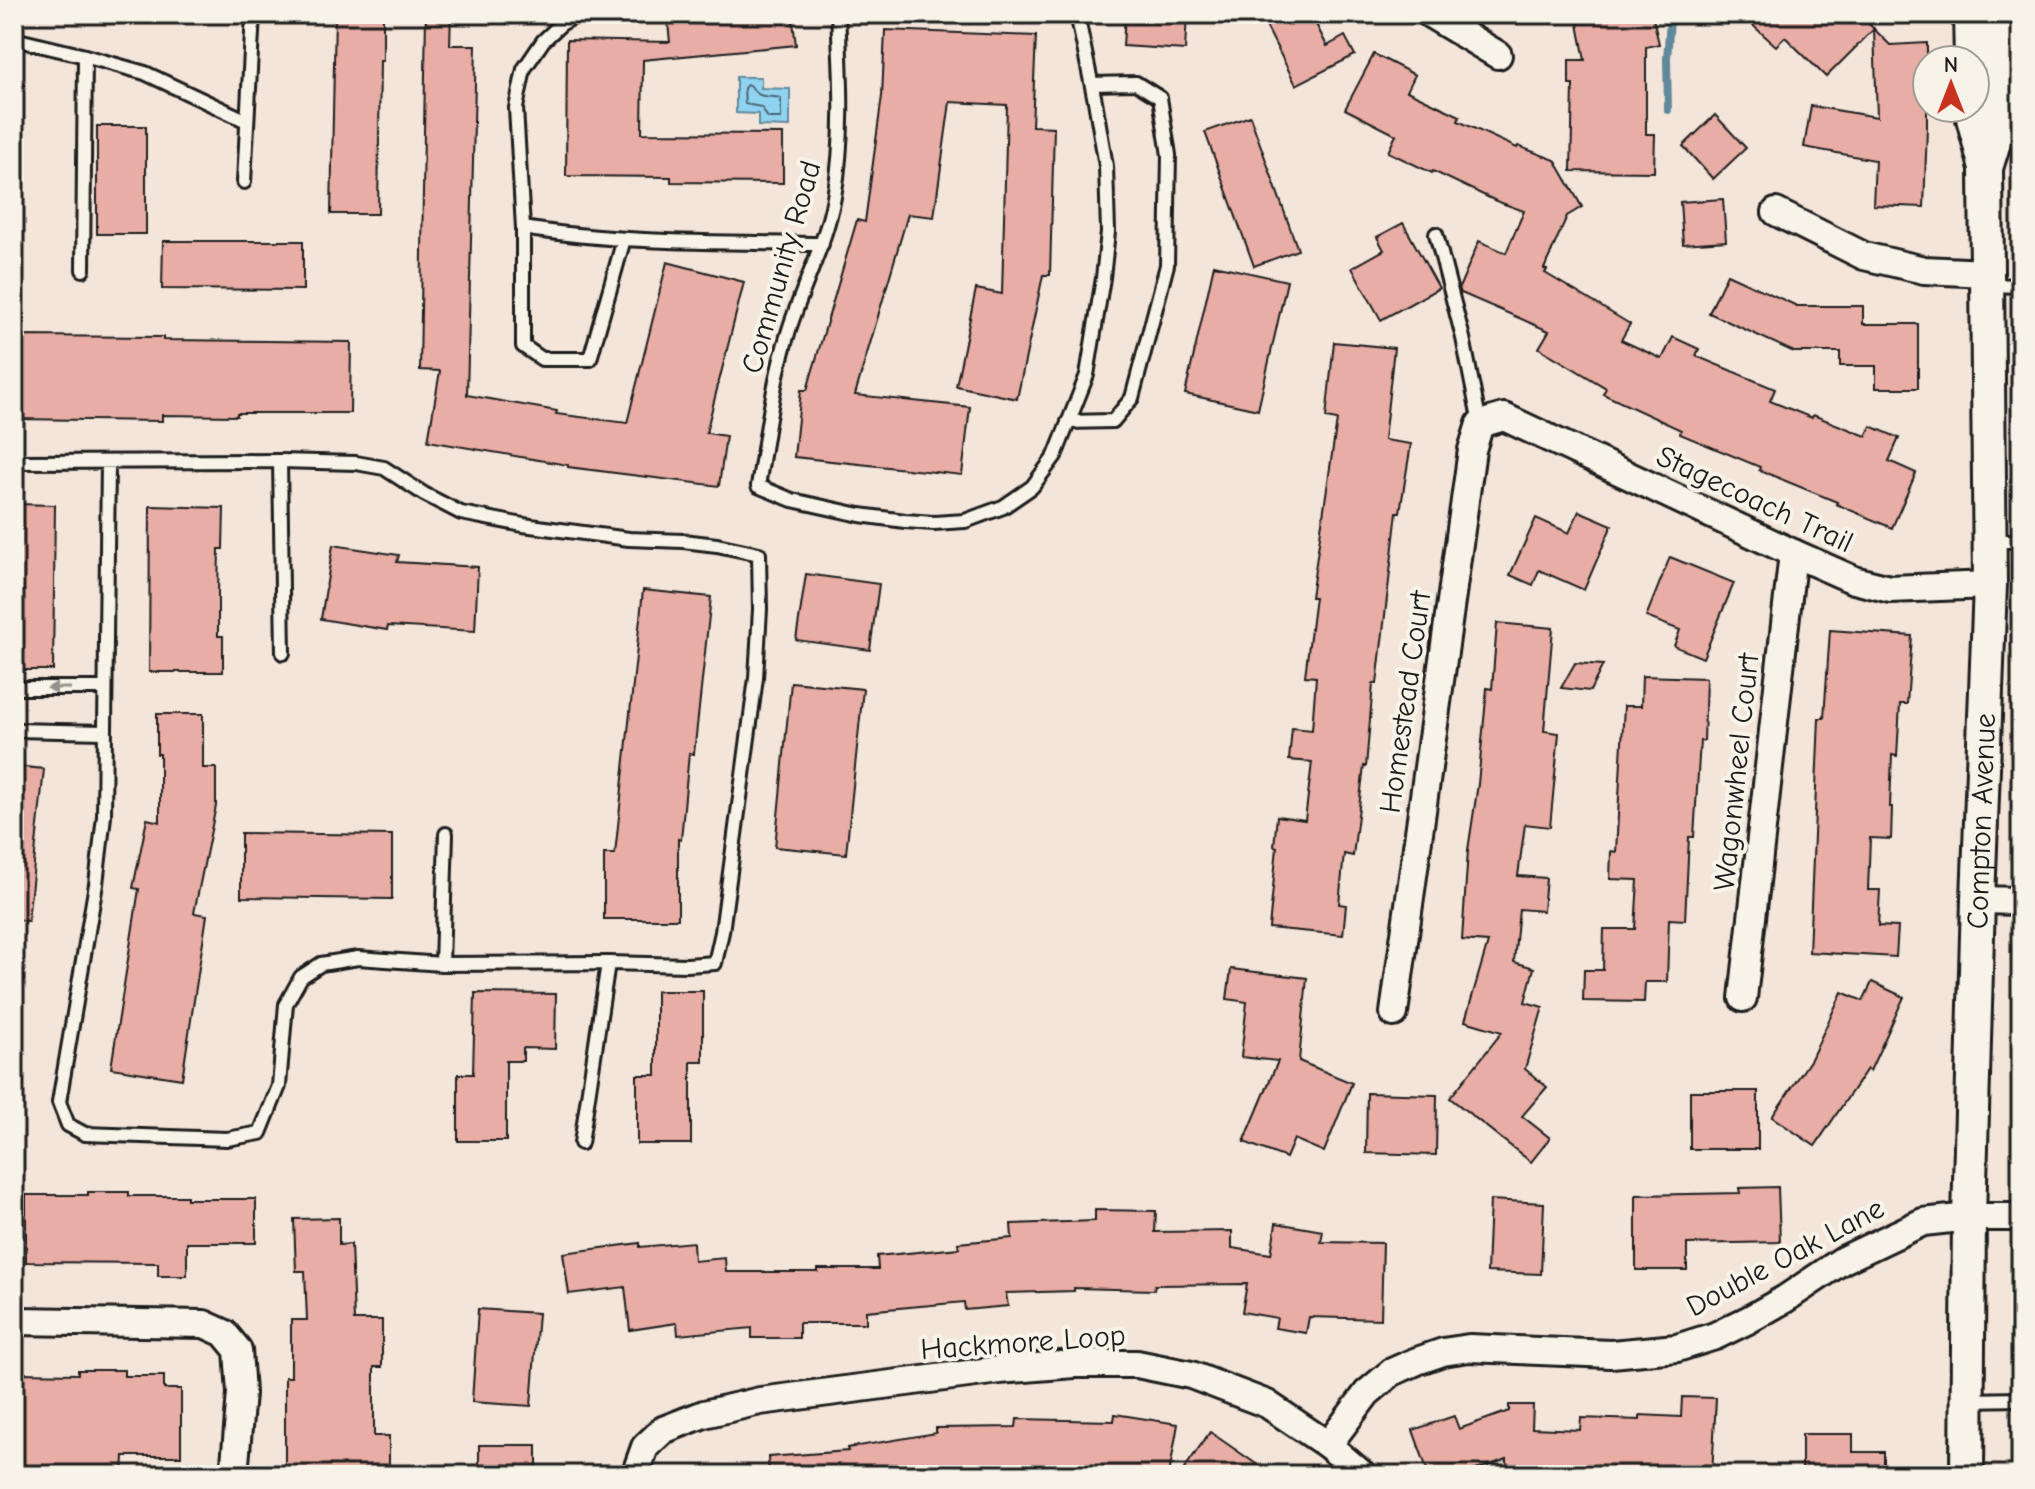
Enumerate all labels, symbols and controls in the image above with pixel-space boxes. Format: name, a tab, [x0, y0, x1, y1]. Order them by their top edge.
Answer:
north arrow	[1911, 44, 1991, 124]
text: N	[1944, 52, 1958, 78]
street label: Community Road	[734, 157, 829, 377]
street label: Stagecoach Trail	[1651, 439, 1859, 560]
street label: Homestead Court	[1373, 587, 1439, 815]
street label: Wagonwheel Court	[1707, 650, 1767, 893]
one-way arrow	[46, 682, 71, 694]
street label: Compton Avenue	[1960, 712, 2003, 930]
street label: Double Oak Lane	[1680, 1191, 1890, 1324]
street label: Hackmore Loop	[919, 1318, 1127, 1367]

